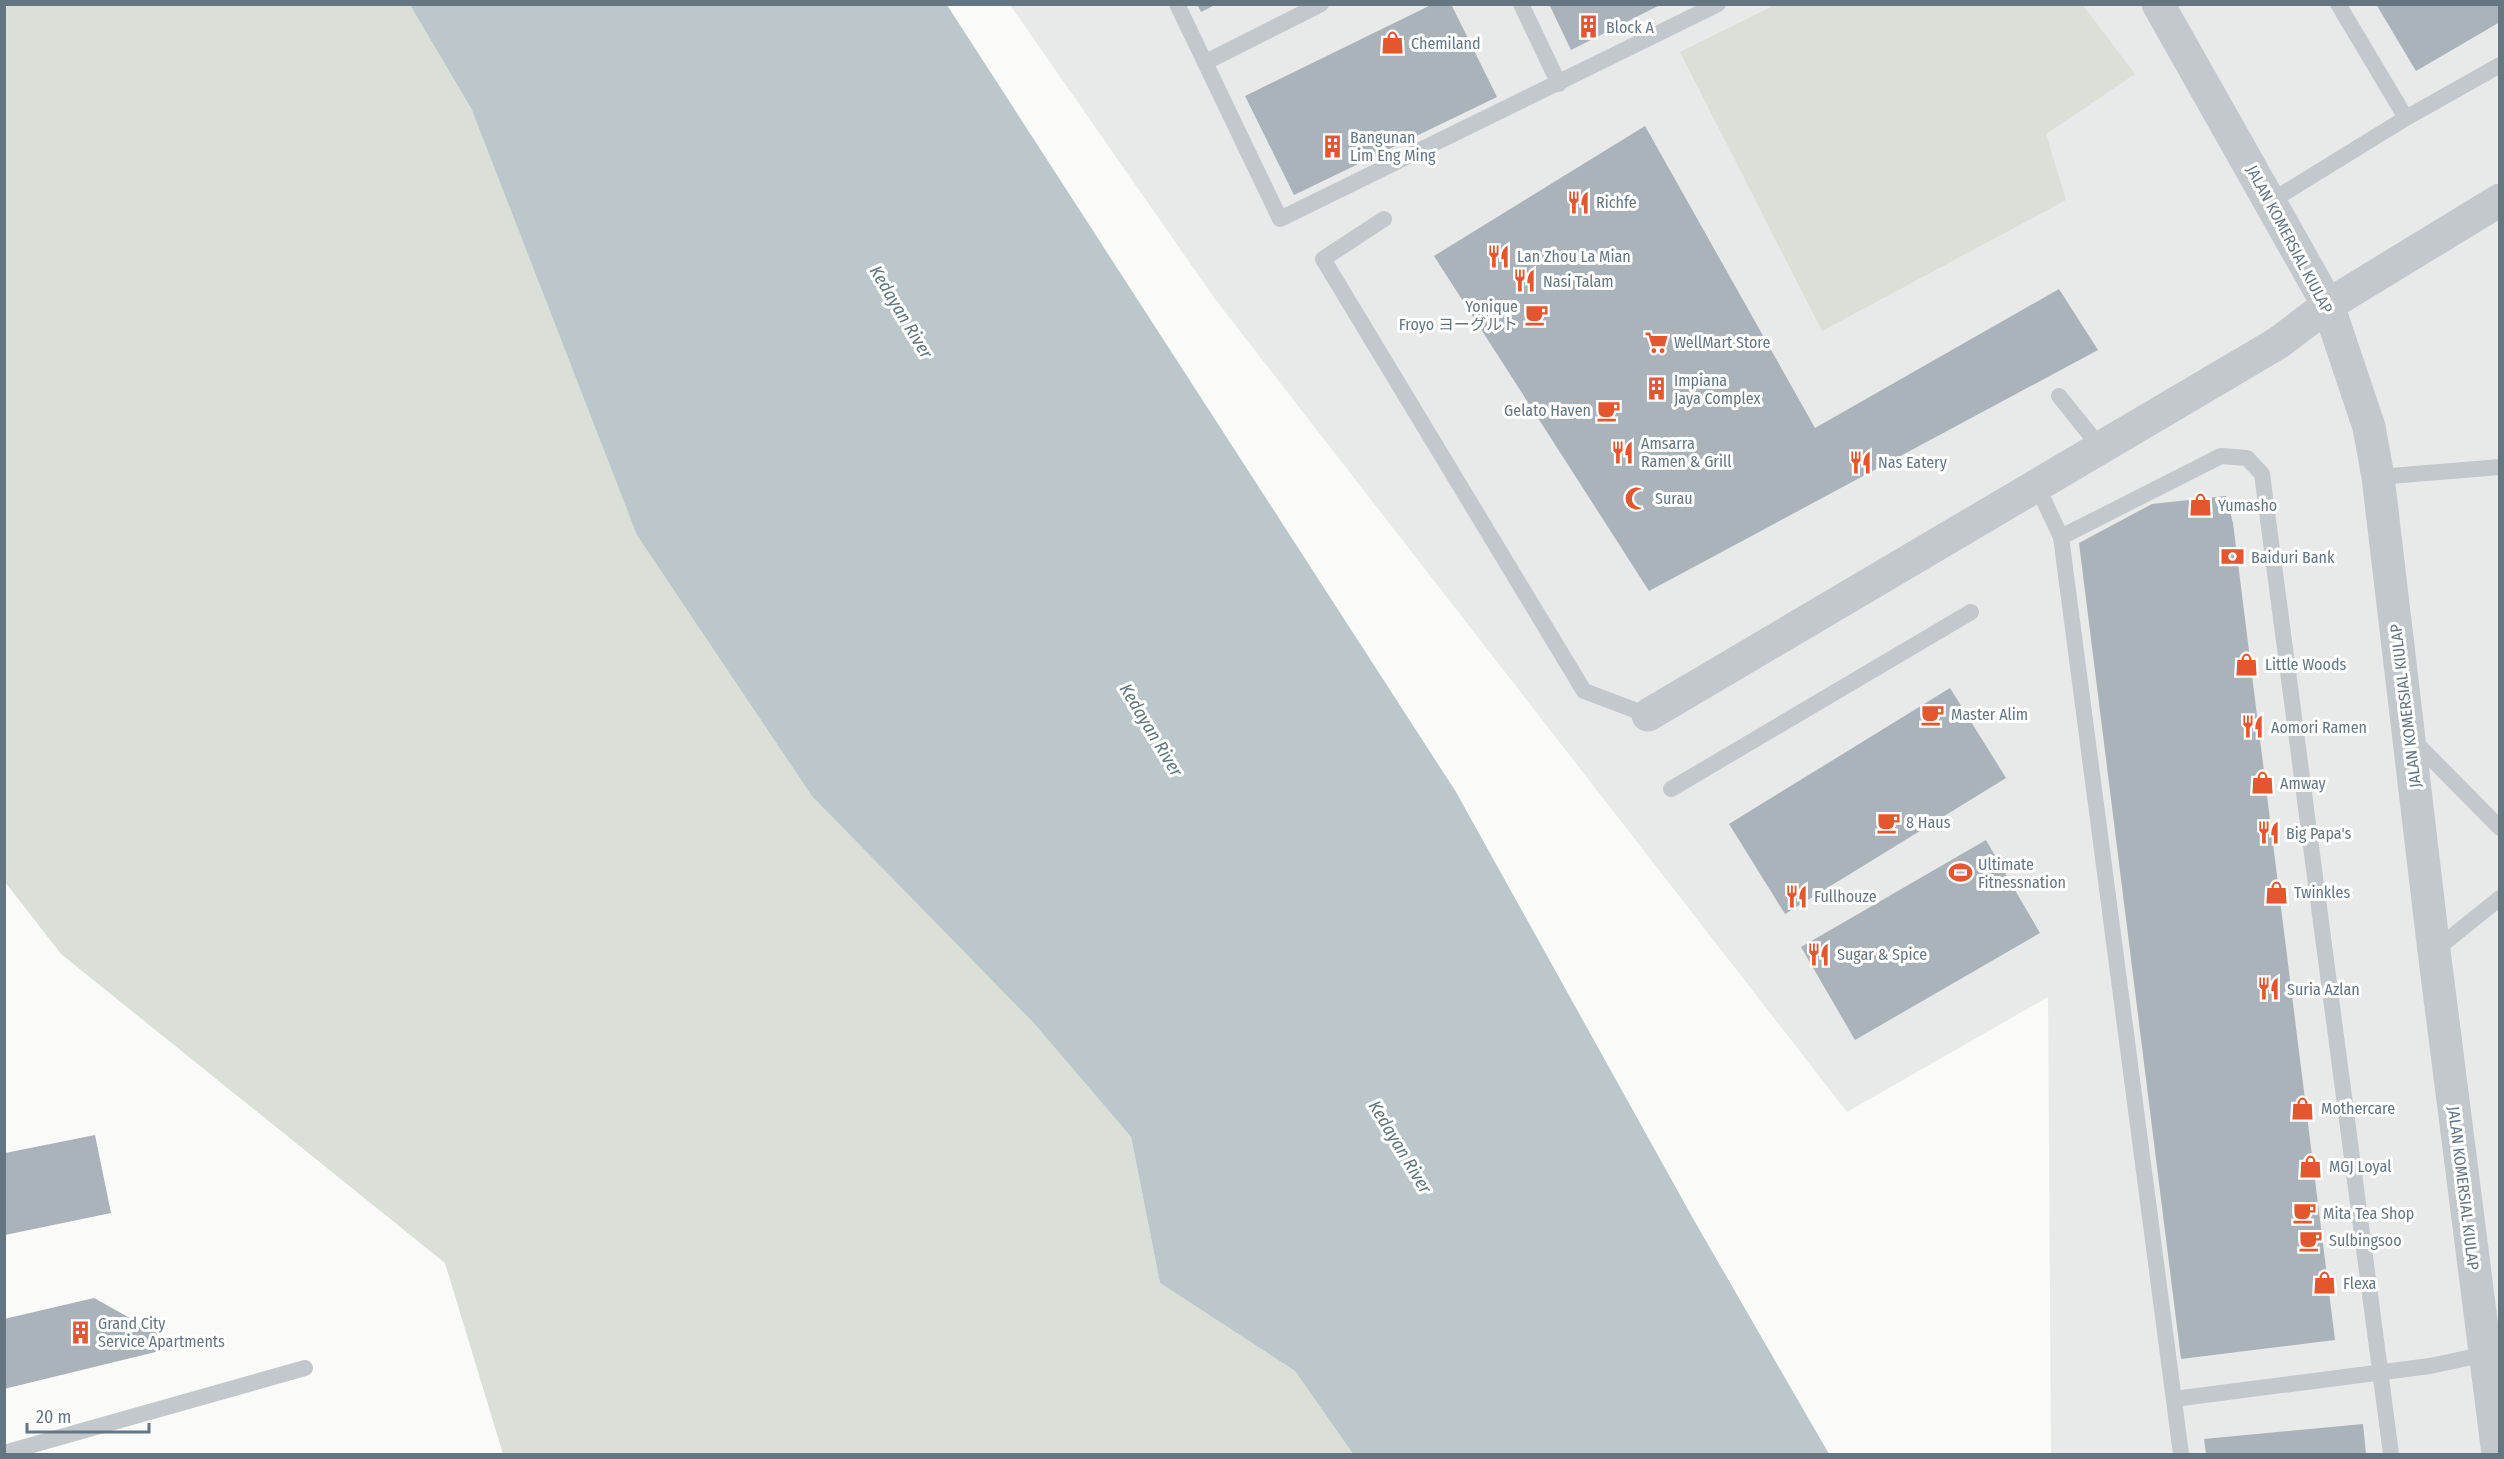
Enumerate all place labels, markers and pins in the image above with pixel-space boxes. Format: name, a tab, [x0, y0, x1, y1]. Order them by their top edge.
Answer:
building icon: Block A	[1575, 14, 1601, 40]
place label: Block A	[1606, 18, 1654, 37]
shop icon: Chemiland	[1380, 30, 1406, 56]
place label: Chemiland	[1411, 34, 1481, 53]
place label: Bangunan Lim Eng Ming	[1350, 128, 1436, 165]
building icon: Bangunan Lim Eng Ming	[1319, 133, 1345, 159]
restaurant icon: Richfe	[1565, 189, 1591, 215]
place label: Richfe	[1596, 193, 1637, 212]
restaurant icon: Lan Zhou La Mian	[1486, 243, 1512, 269]
place label: Lan Zhou La Mian	[1517, 247, 1631, 266]
restaurant icon: Nasi Talam	[1512, 268, 1538, 294]
place label: Nasi Talam	[1543, 272, 1614, 291]
place label: Yonique Froyo ヨーグルト	[1399, 297, 1518, 334]
cafe icon: Yonique Froyo ヨーグルト	[1523, 302, 1549, 328]
supermarket icon: WellMart Store	[1643, 329, 1669, 355]
place label: WellMart Store	[1674, 333, 1770, 352]
place label: Impiana Jaya Complex	[1674, 371, 1760, 408]
building icon: Impiana Jaya Complex	[1643, 376, 1669, 402]
cafe icon: Gelato Haven	[1596, 397, 1622, 423]
place label: Gelato Haven	[1504, 401, 1591, 420]
place label: Amsarra Ramen & Grill	[1641, 434, 1731, 471]
restaurant icon: Amsarra Ramen & Grill	[1610, 439, 1636, 465]
restaurant icon: Nas Eatery	[1847, 449, 1873, 475]
place label: Nas Eatery	[1878, 453, 1948, 472]
mosque icon: Surau	[1624, 485, 1650, 511]
place label: Surau	[1655, 489, 1693, 508]
shop icon: Yumasho	[2187, 492, 2213, 518]
place label: Yumasho	[2218, 496, 2277, 515]
bank icon: Baiduri Bank	[2220, 544, 2246, 570]
place label: Baiduri Bank	[2251, 548, 2335, 567]
shop icon: Little Woods	[2234, 651, 2260, 677]
place label: Little Woods	[2265, 655, 2346, 674]
cafe icon: Master Alim	[1920, 701, 1946, 727]
place label: Master Alim	[1951, 705, 2028, 724]
restaurant icon: Aomori Ramen	[2240, 714, 2266, 740]
place label: Aomori Ramen	[2271, 718, 2367, 737]
shop icon: Amway	[2249, 770, 2275, 796]
place label: Amway	[2280, 774, 2327, 793]
cafe icon: 8 Haus	[1875, 809, 1901, 835]
place label: 8 Haus	[1906, 813, 1951, 832]
restaurant icon: Big Papa's	[2255, 820, 2281, 846]
place label: Big Papa's	[2286, 824, 2352, 843]
place label: Ultimate Fitnessnation	[1978, 855, 2066, 892]
sports icon: Ultimate Fitnessnation	[1947, 860, 1973, 886]
shop icon: Twinkles	[2263, 879, 2289, 905]
restaurant icon: Fullhouze	[1783, 883, 1809, 909]
place label: Twinkles	[2294, 883, 2350, 902]
place label: Fullhouze	[1814, 887, 1877, 906]
restaurant icon: Sugar & Spice	[1806, 941, 1832, 967]
place label: Sugar & Spice	[1837, 945, 1927, 964]
restaurant icon: Suria Azlan	[2256, 976, 2282, 1002]
place label: Suria Azlan	[2287, 980, 2360, 999]
shop icon: Mothercare	[2290, 1095, 2316, 1121]
place label: Mothercare	[2321, 1099, 2395, 1118]
shop icon: MGJ Loyal	[2298, 1153, 2324, 1179]
place label: MGJ Loyal	[2329, 1157, 2391, 1176]
cafe icon: Mita Tea Shop	[2292, 1200, 2318, 1226]
place label: Mita Tea Shop	[2323, 1204, 2414, 1223]
cafe icon: Sulbingsoo	[2298, 1227, 2324, 1253]
place label: Sulbingsoo	[2329, 1231, 2402, 1250]
shop icon: Flexa	[2312, 1270, 2338, 1296]
place label: Flexa	[2343, 1274, 2377, 1293]
place label: Grand City Service Apartments	[98, 1314, 225, 1351]
building icon: Grand City Service Apartments	[67, 1319, 93, 1345]

